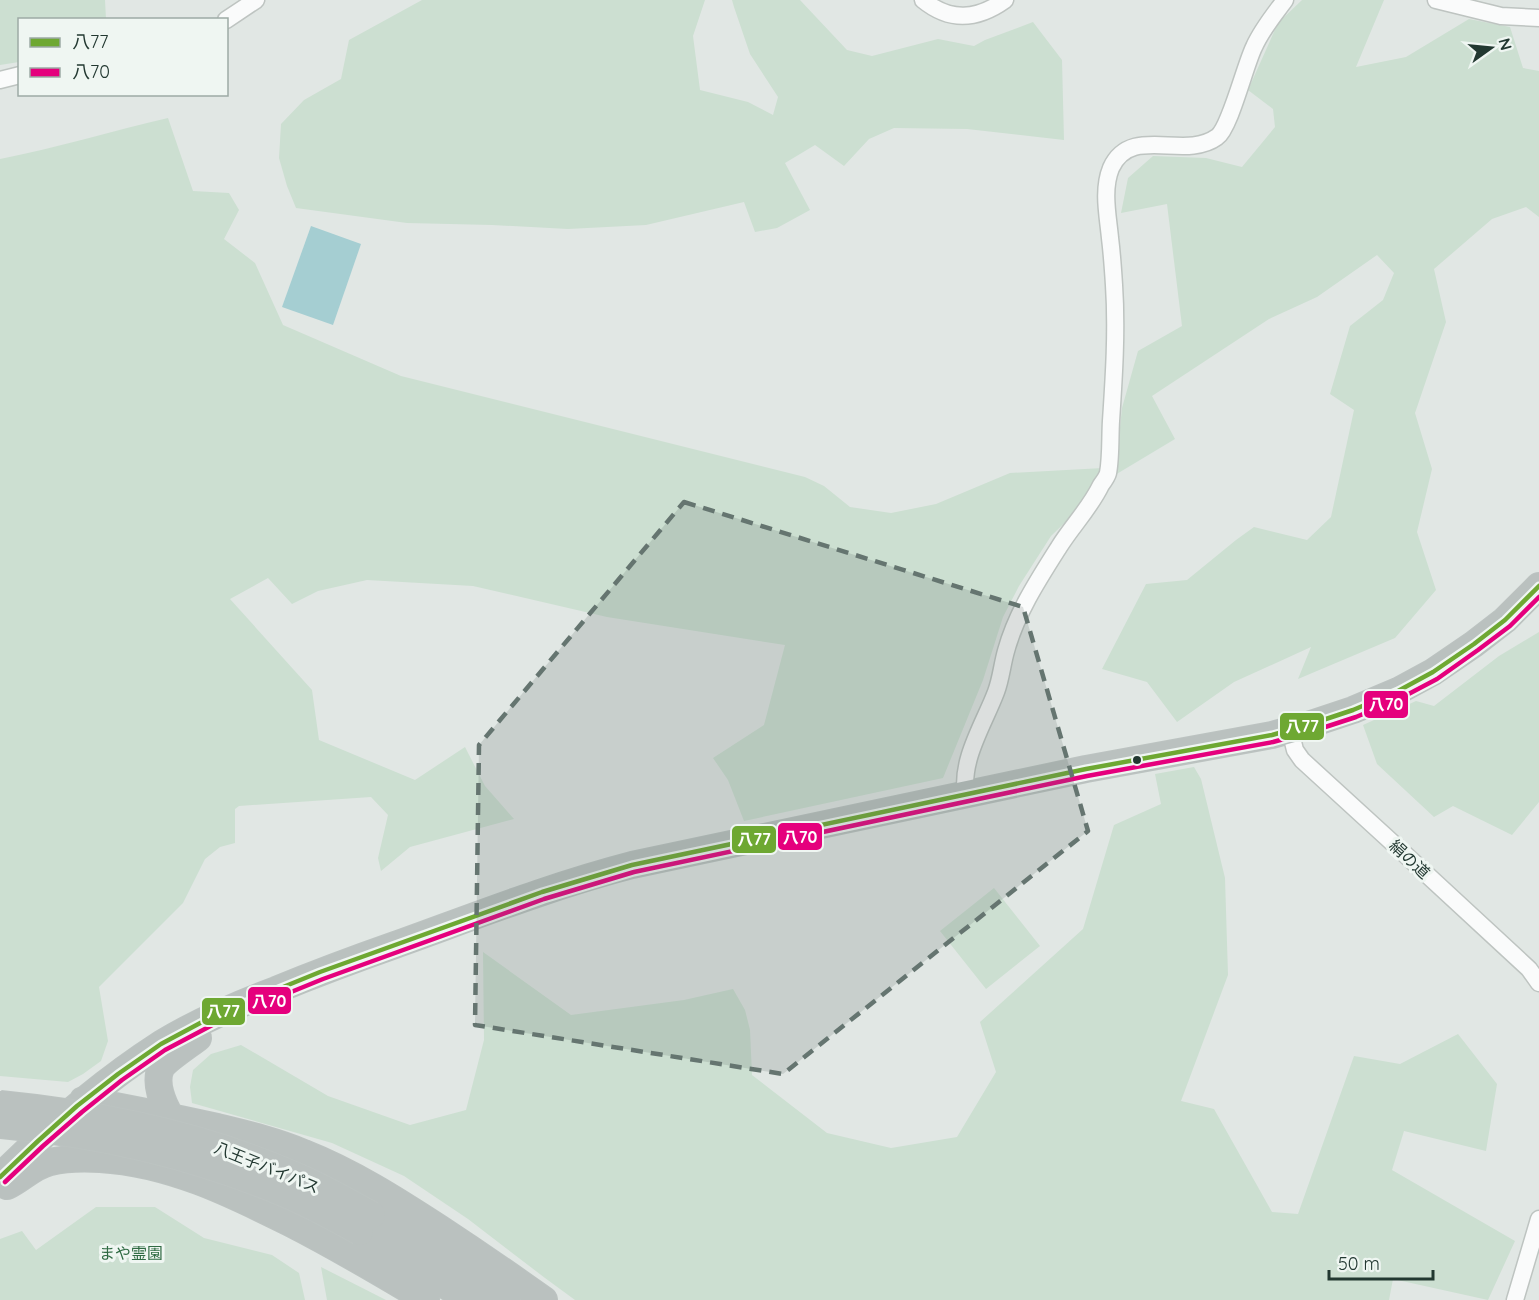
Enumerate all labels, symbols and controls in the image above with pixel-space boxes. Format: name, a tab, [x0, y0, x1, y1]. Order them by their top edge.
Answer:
legend	[18, 18, 228, 96]
north arrow	[1461, 18, 1521, 78]
text: 八77	[72, 30, 108, 53]
text: N	[1494, 36, 1517, 52]
text: 八70	[72, 60, 110, 83]
line badge: 八70	[1363, 690, 1409, 719]
text: 八70	[1369, 694, 1403, 714]
line badge: 八77	[1279, 712, 1325, 741]
text: 八77	[1285, 716, 1319, 736]
unlabelled marker	[1131, 754, 1143, 766]
line badge: 八70	[777, 822, 823, 851]
line badge: 八77	[731, 825, 777, 854]
text: 八70	[783, 827, 817, 847]
text: 八77	[737, 829, 771, 849]
street label: 絹の道	[1386, 835, 1434, 883]
line badge: 八70	[247, 986, 292, 1015]
text: 八70	[252, 991, 286, 1011]
line badge: 八77	[201, 997, 246, 1026]
text: 八77	[206, 1001, 240, 1021]
street label: 八王子バイパス	[211, 1137, 323, 1197]
park label: まや霊園	[99, 1243, 163, 1263]
scale bar	[1329, 1243, 1432, 1281]
text: 50 m	[1338, 1252, 1380, 1275]

